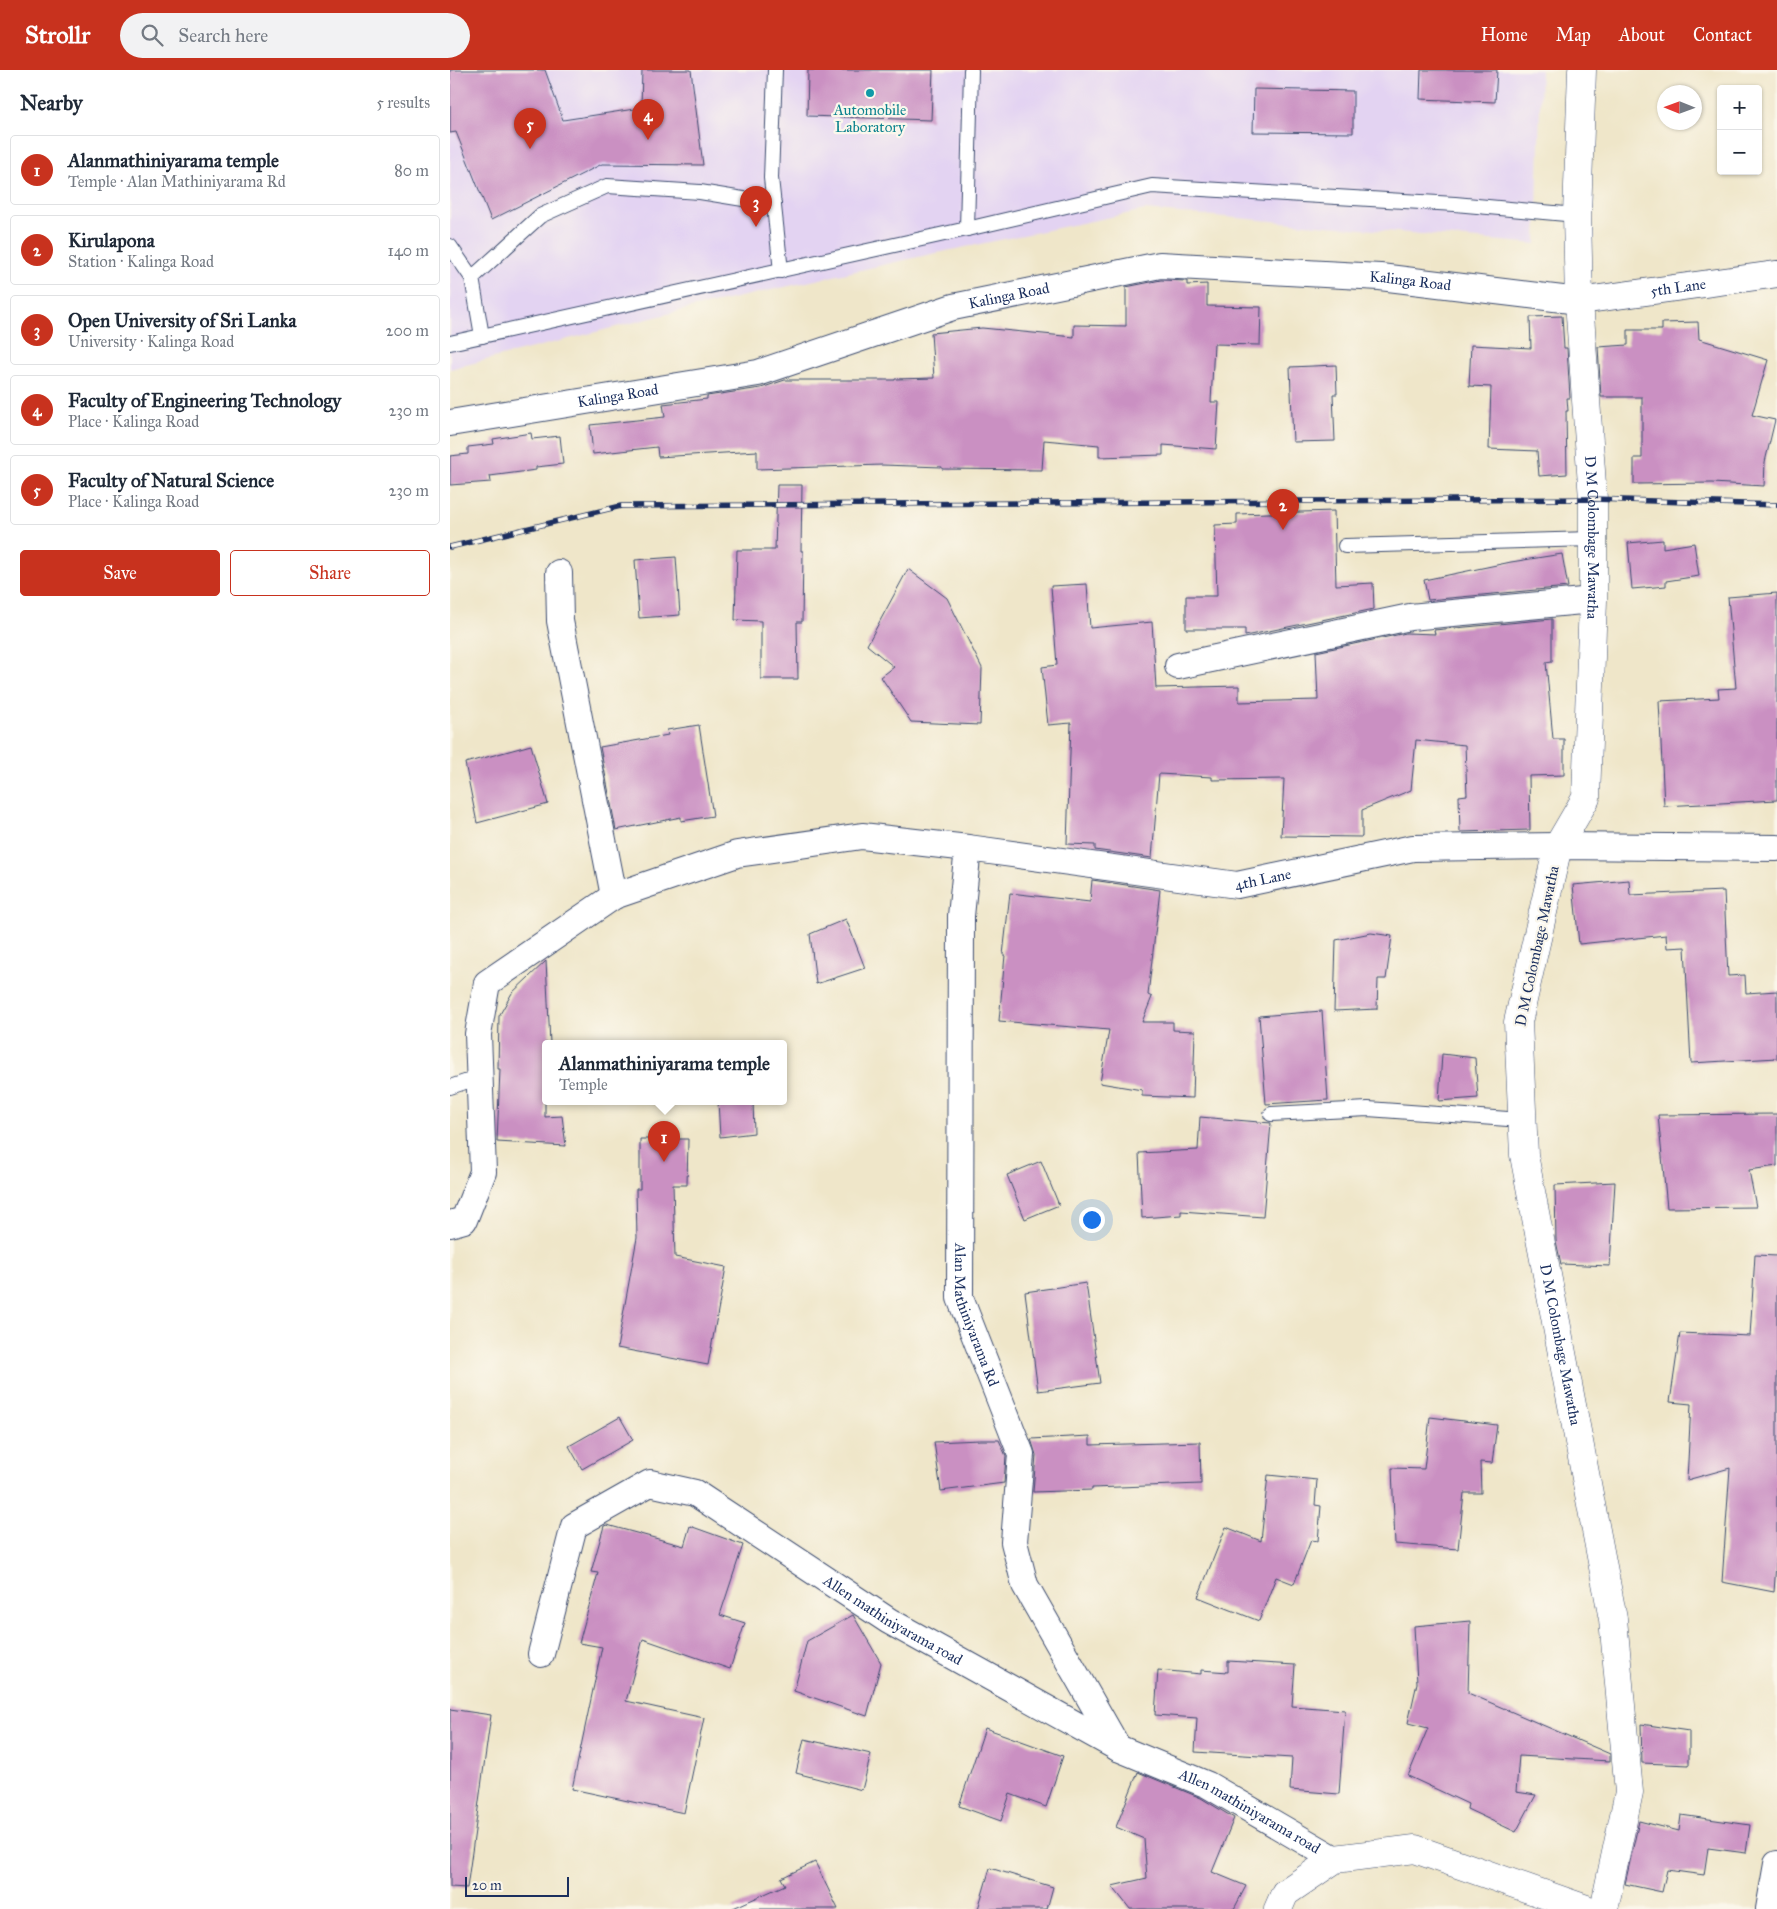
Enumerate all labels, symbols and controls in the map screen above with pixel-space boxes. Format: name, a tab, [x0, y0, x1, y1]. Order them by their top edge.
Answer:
search box	[120, 13, 470, 58]
text: Strollr	[25, 20, 90, 50]
icon: search	[138, 21, 166, 49]
text: Search here	[178, 24, 268, 47]
text: Home	[1481, 24, 1528, 46]
text: Map	[1556, 24, 1591, 46]
text: About	[1619, 24, 1665, 46]
text: Contact	[1693, 24, 1752, 46]
north arrow	[1657, 85, 1702, 130]
map controls	[1717, 85, 1762, 175]
button: +	[1717, 85, 1762, 130]
marker: Automobile Laboratory	[864, 87, 876, 99]
text: Nearby	[20, 90, 83, 116]
text: 5 results	[376, 93, 430, 112]
pin: 4	[632, 99, 664, 140]
place label: Automobile Laboratory	[833, 101, 906, 136]
pin: 5	[514, 108, 546, 149]
button: −	[1717, 130, 1762, 175]
text: Alanmathiniyarama temple	[68, 149, 279, 172]
text: 1	[34, 161, 40, 180]
text: 80 m	[394, 161, 429, 180]
text: Temple · Alan Mathiniyarama Rd	[68, 172, 286, 191]
pin: 3	[740, 186, 772, 227]
text: Kirulapona	[68, 229, 155, 252]
text: 2	[33, 241, 41, 260]
text: 140 m	[388, 241, 429, 260]
text: Station · Kalinga Road	[68, 252, 214, 271]
street label: Kalinga Road	[1369, 267, 1453, 295]
street label: 5th Lane	[1649, 275, 1707, 300]
street label: Kalinga Road	[967, 279, 1051, 313]
text: Open University of Sri Lanka	[68, 309, 297, 332]
text: 3	[34, 321, 40, 340]
text: 200 m	[386, 321, 429, 340]
text: University · Kalinga Road	[68, 332, 234, 351]
street label: Kalinga Road	[576, 380, 660, 411]
text: Faculty of Engineering Technology	[68, 389, 341, 412]
text: 4	[33, 401, 41, 420]
text: 230 m	[389, 401, 429, 420]
text: Place · Kalinga Road	[68, 412, 199, 431]
street label: D M Colombage Mawatha	[1581, 455, 1602, 620]
text: Faculty of Natural Science	[68, 469, 274, 492]
text: 5	[33, 481, 41, 500]
text: 230 m	[389, 481, 429, 500]
pin: 2	[1267, 489, 1299, 530]
text: Place · Kalinga Road	[68, 492, 199, 511]
button: Save	[20, 550, 220, 596]
button: Share	[230, 550, 430, 596]
street label: D M Colombage Mawatha	[1511, 863, 1563, 1028]
street label: 4th Lane	[1233, 865, 1293, 894]
popup	[542, 1040, 787, 1105]
text: Alanmathiniyarama temple	[559, 1052, 770, 1075]
text: Temple	[559, 1075, 608, 1094]
pin: 1	[648, 1121, 680, 1162]
your location	[1079, 1207, 1105, 1233]
street label: Alan Mathiniyarama Rd	[951, 1242, 1003, 1389]
street label: D M Colombage Mawatha	[1536, 1263, 1585, 1427]
street label: Allen mathiniyarama road	[819, 1571, 966, 1669]
street label: Allen mathiniyarama road	[1175, 1765, 1324, 1858]
scale bar	[465, 1874, 569, 1897]
text: 20 m	[472, 1877, 502, 1894]

